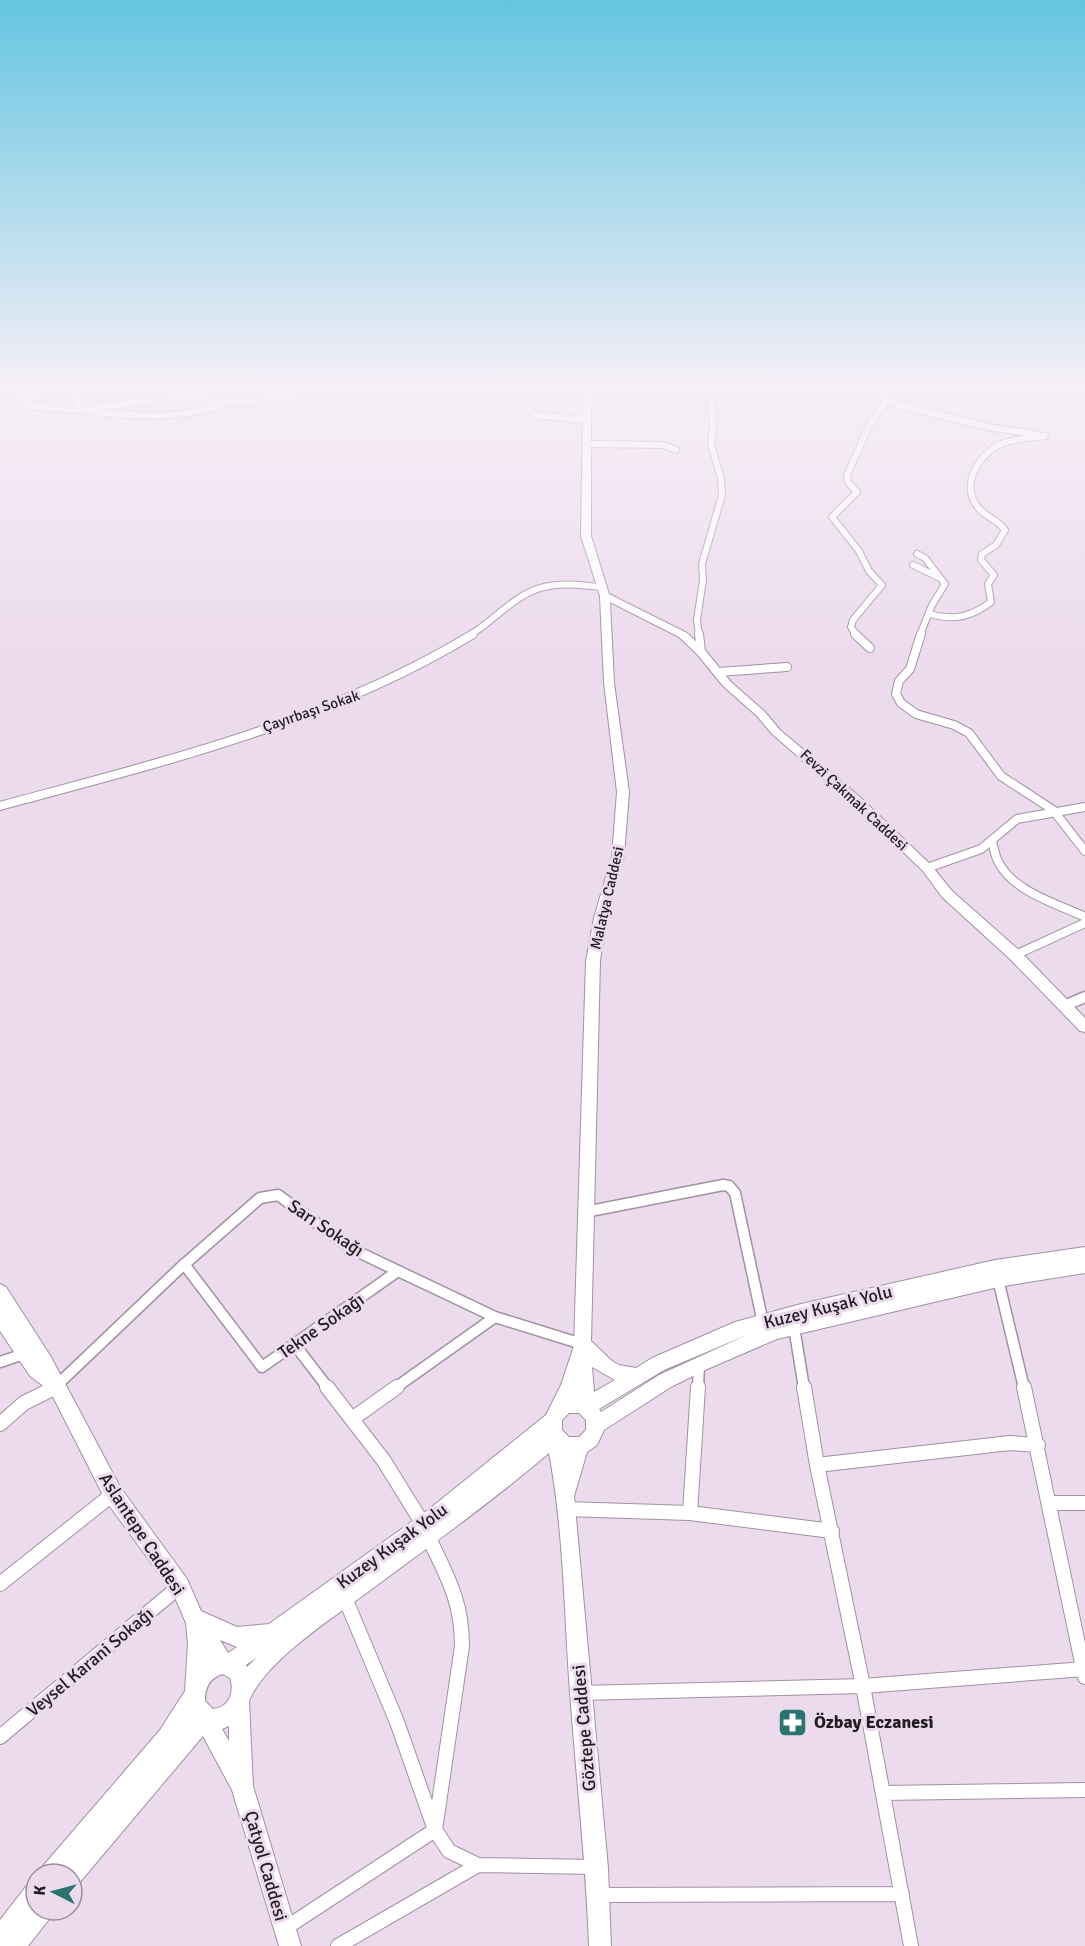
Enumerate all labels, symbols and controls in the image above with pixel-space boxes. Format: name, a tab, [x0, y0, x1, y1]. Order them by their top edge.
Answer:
street label: Çayırbaşı Sokak	[260, 686, 362, 736]
street label: Fevzi Çakmak Caddesi	[796, 745, 912, 855]
street label: Malatya Caddesi	[586, 845, 628, 951]
street label: Sarı Sokağı	[284, 1195, 368, 1261]
street label: Kuzey Kuşak Yolu	[761, 1280, 895, 1334]
street label: Tekne Sokağı	[274, 1288, 368, 1364]
street label: Aslantepe Caddesi	[94, 1469, 190, 1599]
street label: Kuzey Kuşak Yolu	[332, 1498, 452, 1594]
street label: Veysel Karani Sokağı	[22, 1603, 158, 1721]
street label: Göztepe Caddesi	[568, 1664, 600, 1792]
pharmacy icon: Özbay Eczanesi	[777, 1706, 809, 1738]
place label: Özbay Eczanesi	[814, 1711, 934, 1733]
street label: Çatyol Caddesi	[240, 1808, 292, 1924]
north arrow	[24, 1862, 84, 1922]
text: K	[30, 1884, 51, 1897]

